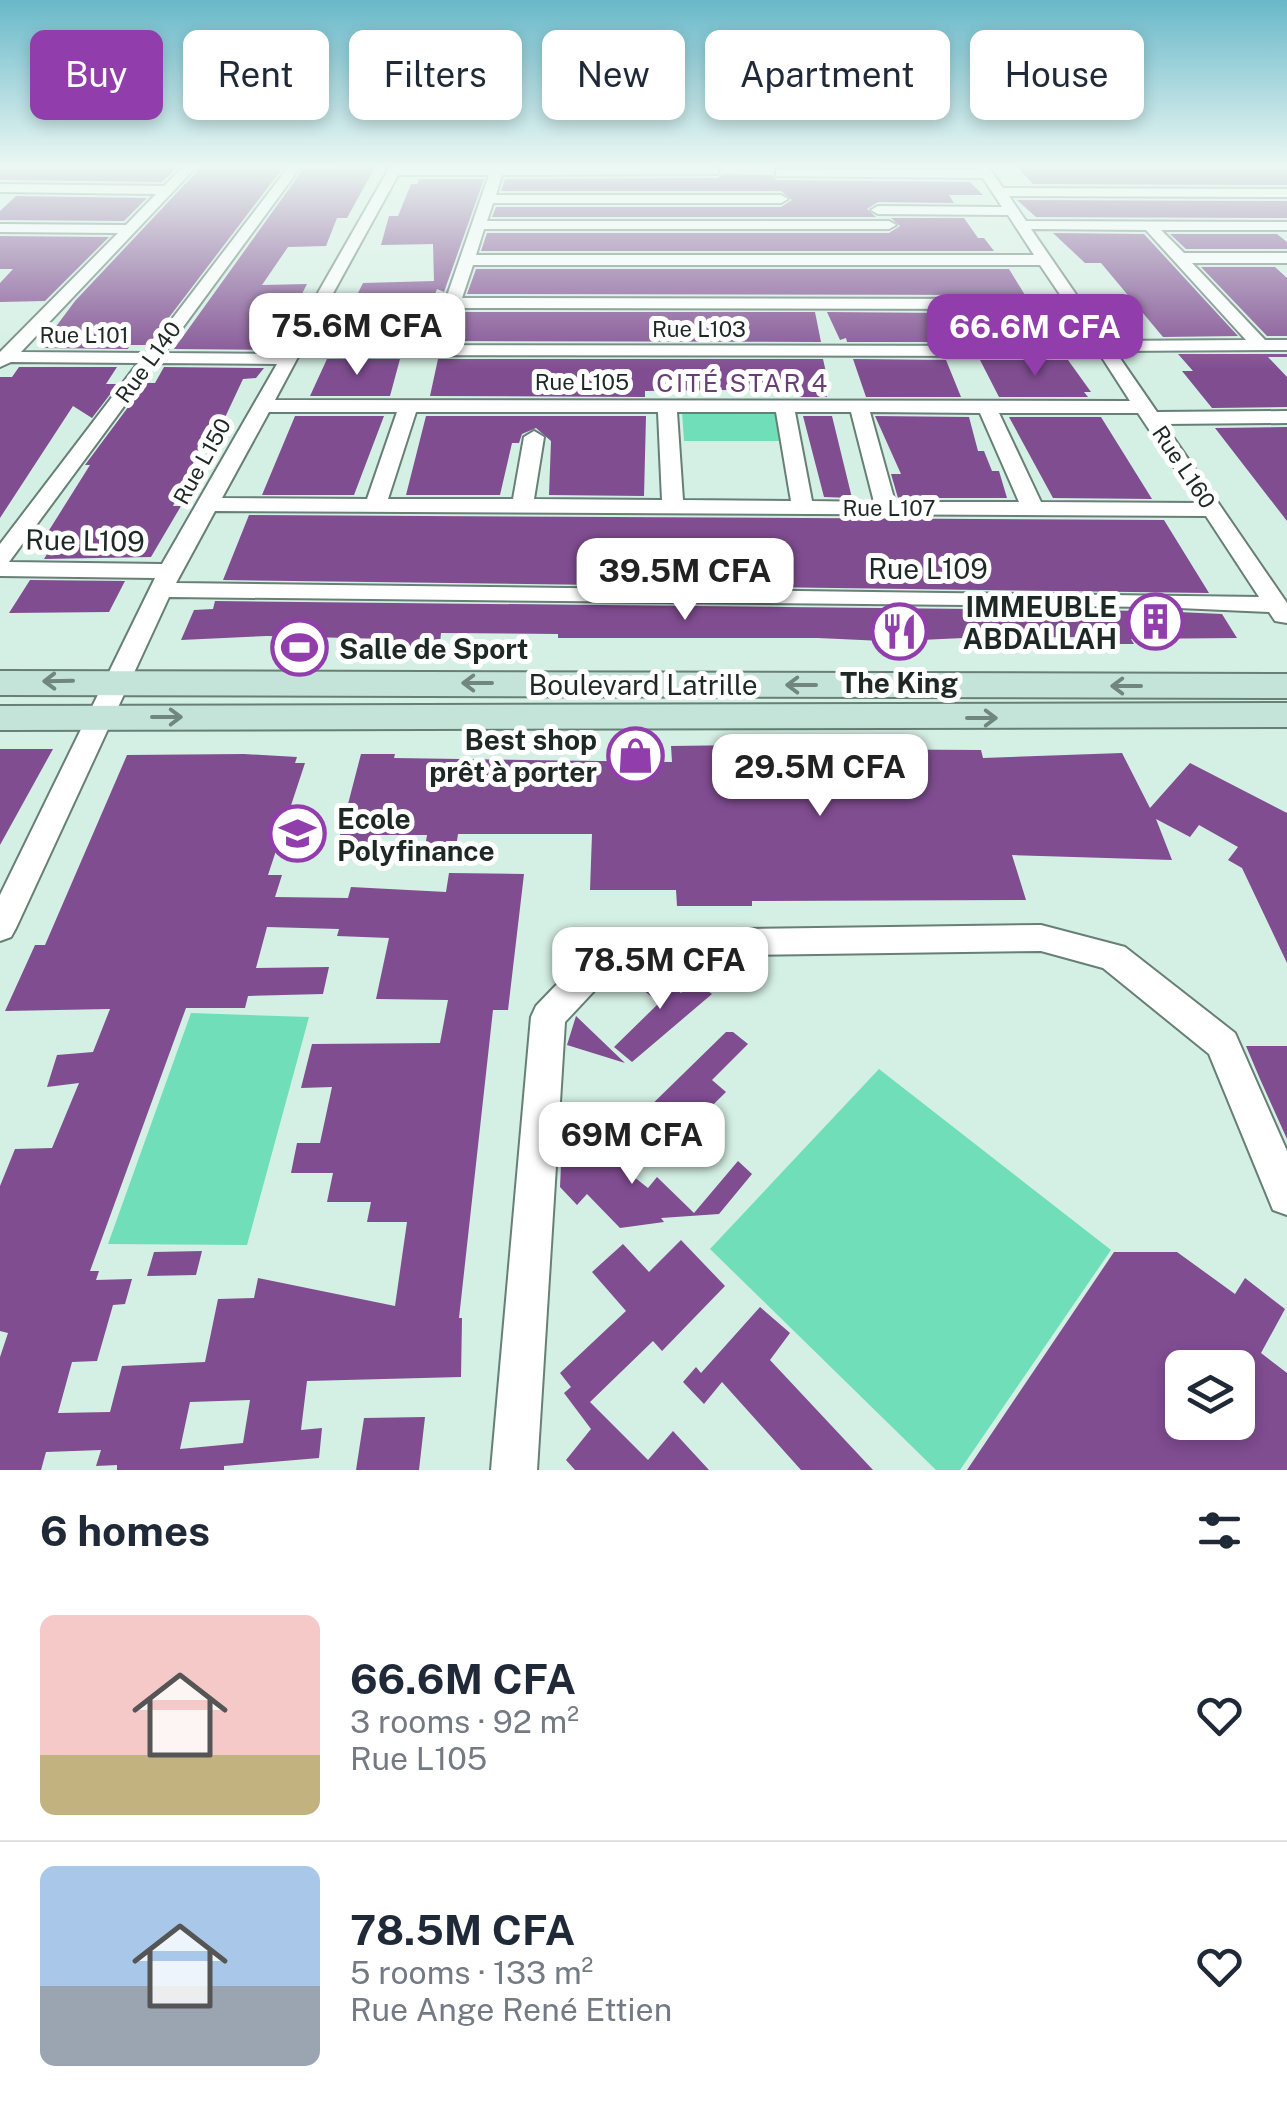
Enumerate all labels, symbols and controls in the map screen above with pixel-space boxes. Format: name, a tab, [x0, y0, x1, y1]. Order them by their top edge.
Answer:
chip: Buy	[30, 30, 163, 120]
chip: Rent	[183, 30, 329, 120]
chip: Filters	[349, 30, 522, 120]
chip: New	[542, 30, 685, 120]
chip: Apartment	[705, 30, 950, 120]
chip: House	[970, 30, 1144, 120]
pin: 75.6M CFA	[243, 293, 471, 378]
pin: 66.6M CFA	[921, 294, 1149, 379]
text: 75.6M CFA	[271, 307, 443, 344]
text: 66.6M CFA	[949, 308, 1121, 345]
street label: Rue L140	[110, 316, 186, 408]
street label: Rue L103	[652, 316, 746, 342]
street label: Rue L101	[39, 322, 129, 348]
district label: CITÉ STAR 4	[656, 368, 830, 398]
street label: Rue L105	[535, 369, 629, 395]
street label: Rue L150	[168, 413, 236, 509]
street label: Rue L160	[1147, 421, 1221, 513]
street label: Rue L107	[842, 495, 936, 521]
street label: Rue L109	[25, 522, 145, 558]
pin: 39.5M CFA	[571, 538, 799, 623]
text: 39.5M CFA	[599, 552, 771, 589]
street label: Rue L109	[868, 552, 988, 585]
place label: IMMEUBLE ABDALLAH	[963, 590, 1117, 655]
building icon: IMMEUBLE ABDALLAH	[1126, 592, 1186, 652]
restaurant icon: The King	[869, 601, 929, 661]
sports icon: Salle de Sport	[270, 618, 330, 678]
place label: Salle de Sport	[339, 632, 528, 665]
place label: The King	[840, 666, 958, 699]
street label: Boulevard Latrille	[528, 668, 758, 701]
one-way arrow	[43, 672, 75, 691]
one-way arrow	[461, 674, 494, 692]
one-way arrow	[786, 676, 818, 694]
one-way arrow	[1111, 676, 1144, 696]
one-way arrow	[150, 708, 183, 726]
one-way arrow	[966, 708, 998, 728]
place label: Best shop prêt à porter	[429, 723, 597, 788]
shop icon: Best shop prêt à porter	[606, 725, 666, 785]
pin: 29.5M CFA	[706, 734, 934, 819]
text: 29.5M CFA	[734, 748, 906, 785]
place label: Ecole Polyfinance	[337, 802, 495, 867]
school or university icon: Ecole Polyfinance	[268, 804, 328, 864]
pin: 78.5M CFA	[546, 927, 774, 1012]
text: 78.5M CFA	[574, 941, 746, 978]
pin: 69M CFA	[540, 1102, 724, 1187]
text: 69M CFA	[561, 1116, 703, 1153]
map controls	[1165, 1350, 1255, 1440]
button: layers	[1165, 1350, 1255, 1440]
icon: filters	[1192, 1503, 1247, 1558]
text: 6 homes	[40, 1506, 210, 1555]
text: 66.6M CFA	[350, 1654, 576, 1703]
icon: home	[120, 1655, 240, 1775]
icon: heart	[1192, 1688, 1247, 1743]
text: 3 rooms · 92 m²	[350, 1703, 579, 1740]
text: Rue L105	[350, 1740, 487, 1777]
text: 78.5M CFA	[350, 1905, 575, 1954]
icon: home	[120, 1906, 240, 2026]
icon: heart	[1192, 1939, 1247, 1994]
text: 5 rooms · 133 m²	[350, 1954, 593, 1991]
text: Rue Ange René Ettien	[350, 1991, 672, 2028]

